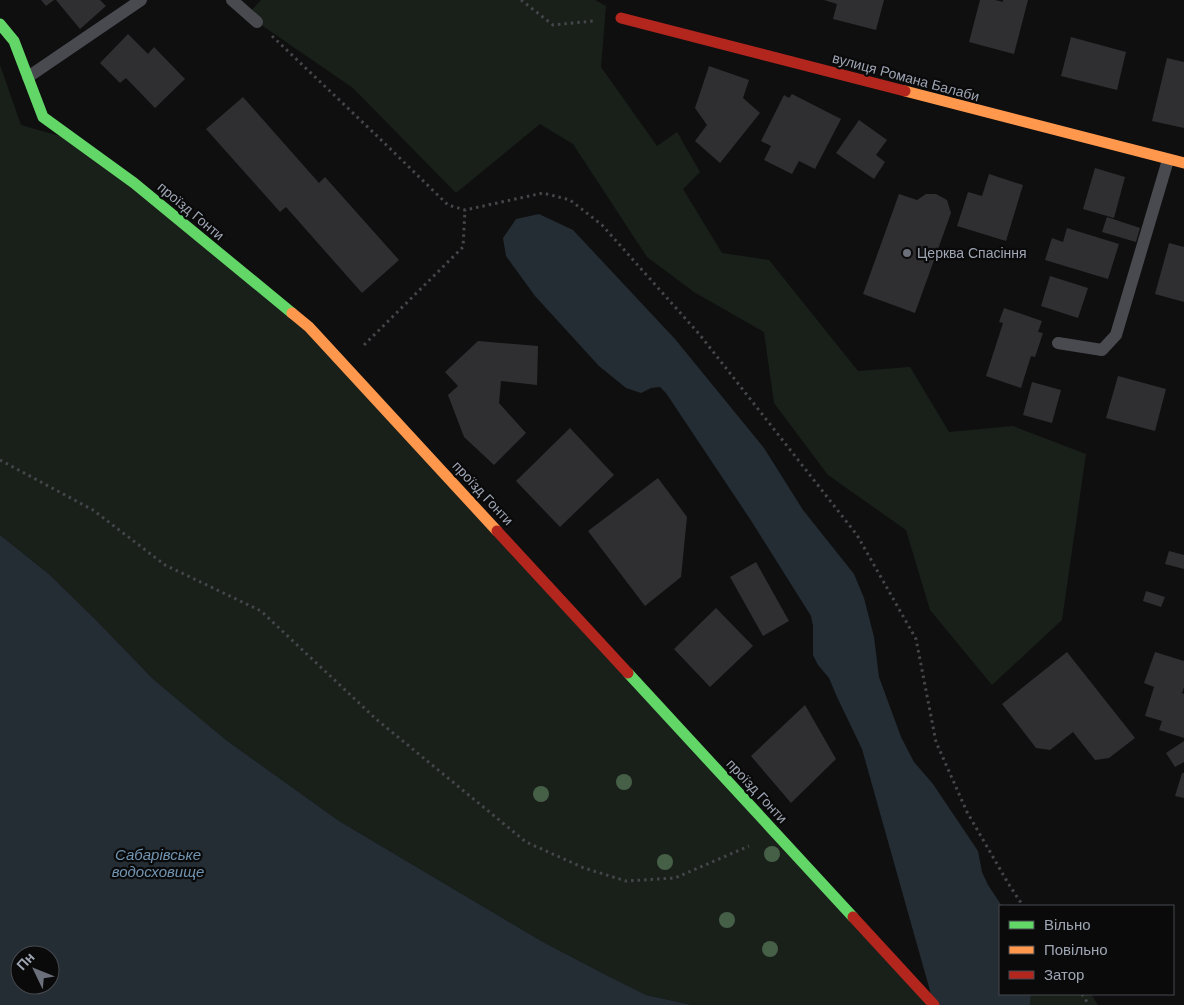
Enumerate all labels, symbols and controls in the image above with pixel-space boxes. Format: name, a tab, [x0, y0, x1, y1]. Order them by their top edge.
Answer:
street label: вулиця Романа Балаби	[831, 50, 981, 104]
street label: проїзд Гонти	[155, 179, 227, 243]
place label: Церква Спасіння	[917, 245, 1027, 261]
marker: Церква Спасіння	[901, 247, 913, 259]
street label: проїзд Гонти	[449, 458, 517, 528]
street label: проїзд Гонти	[723, 756, 791, 826]
water label: Сабарівське водосховище	[112, 846, 204, 880]
legend	[999, 905, 1174, 995]
text: Вільно	[1044, 916, 1091, 933]
text: Повільно	[1044, 941, 1108, 958]
north arrow	[10, 945, 60, 995]
text: Пн	[13, 949, 38, 973]
text: Затор	[1044, 966, 1084, 983]

